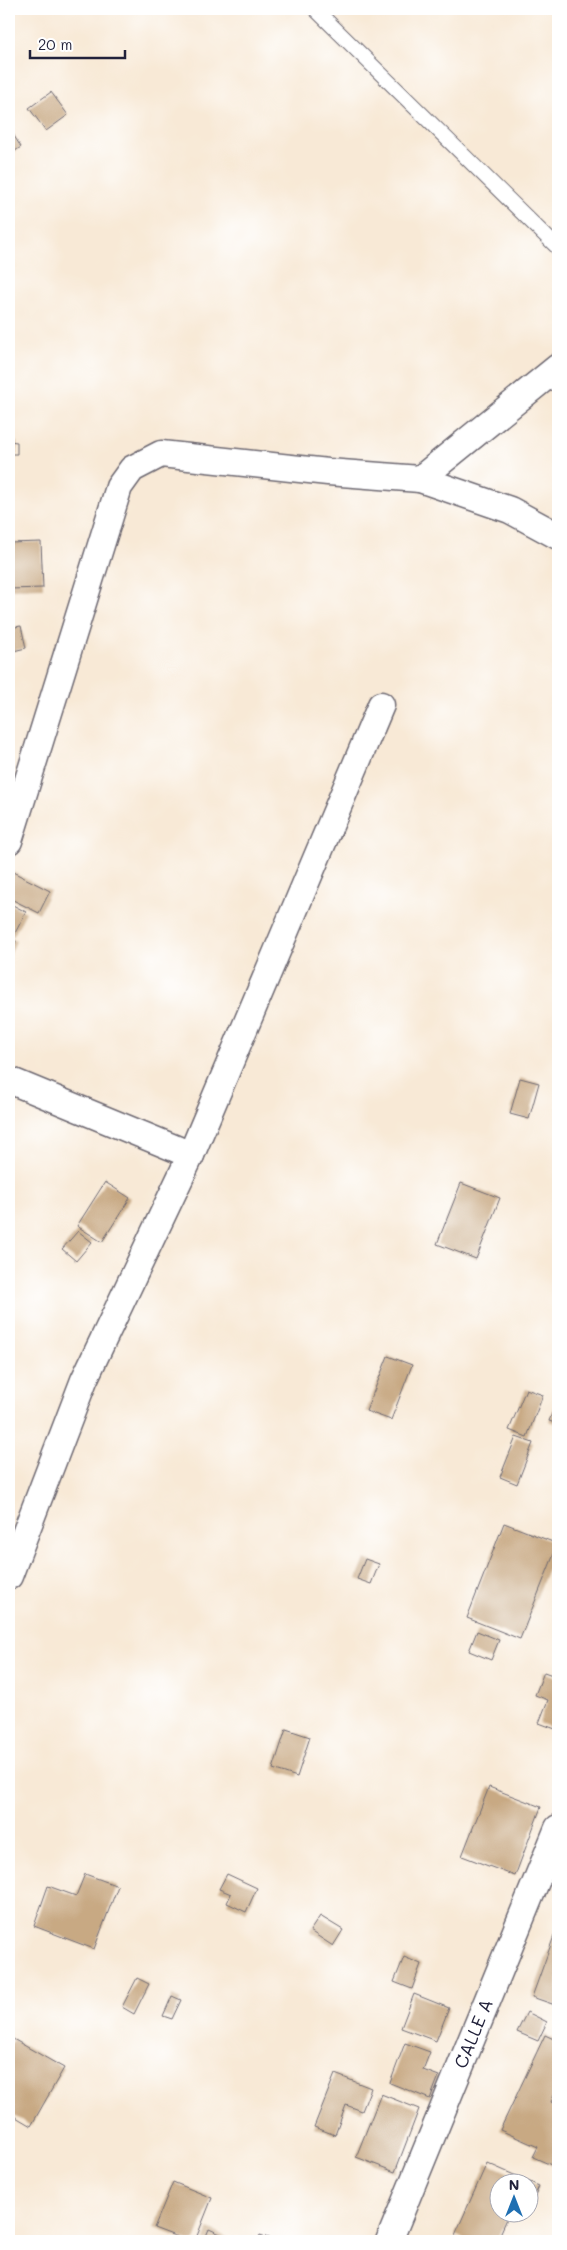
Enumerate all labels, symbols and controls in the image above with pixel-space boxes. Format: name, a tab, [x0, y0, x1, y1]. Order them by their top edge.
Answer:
scale bar	[30, 28, 125, 60]
text: 20 m	[38, 34, 72, 54]
street label: CALLE A	[448, 1995, 498, 2072]
north arrow	[490, 2172, 540, 2222]
text: N	[509, 2175, 519, 2194]

